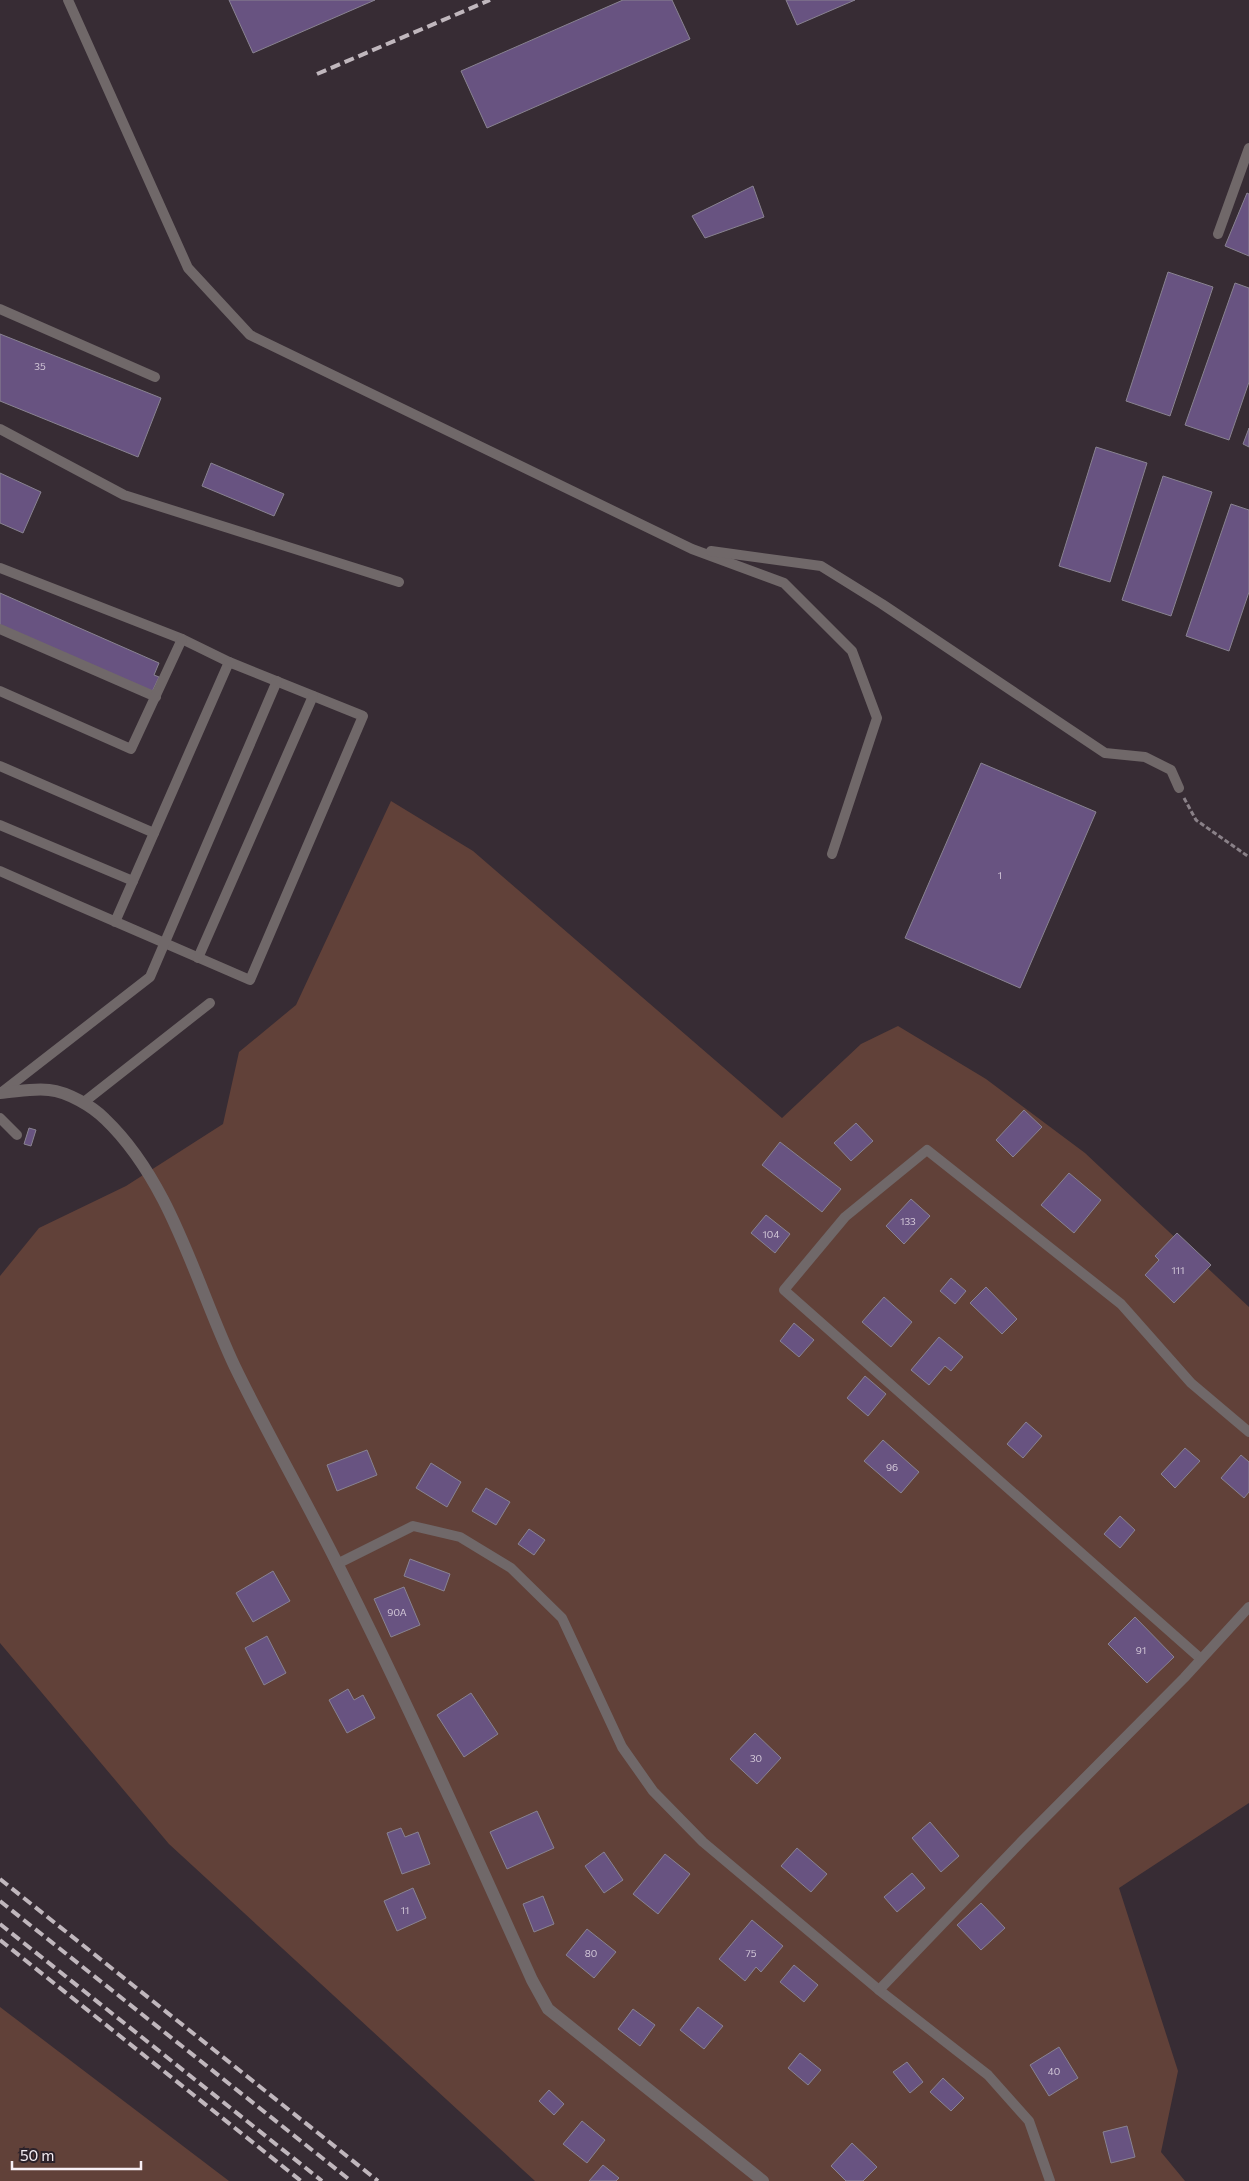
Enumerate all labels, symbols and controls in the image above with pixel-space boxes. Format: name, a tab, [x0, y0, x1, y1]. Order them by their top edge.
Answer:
house number: 35	[34, 360, 46, 372]
house number: 1	[998, 869, 1002, 881]
house number: 133	[900, 1215, 916, 1227]
house number: 104	[763, 1228, 779, 1240]
house number: 111	[1172, 1264, 1184, 1276]
house number: 96	[886, 1461, 898, 1473]
house number: 90А	[387, 1606, 407, 1618]
house number: 91	[1136, 1644, 1146, 1656]
house number: 30	[750, 1752, 762, 1764]
house number: 11	[401, 1904, 409, 1916]
house number: 80	[585, 1947, 597, 1959]
house number: 75	[746, 1947, 757, 1959]
house number: 40	[1048, 2065, 1060, 2077]
scale bar	[12, 2138, 141, 2170]
text: 50 m	[20, 2146, 54, 2164]

